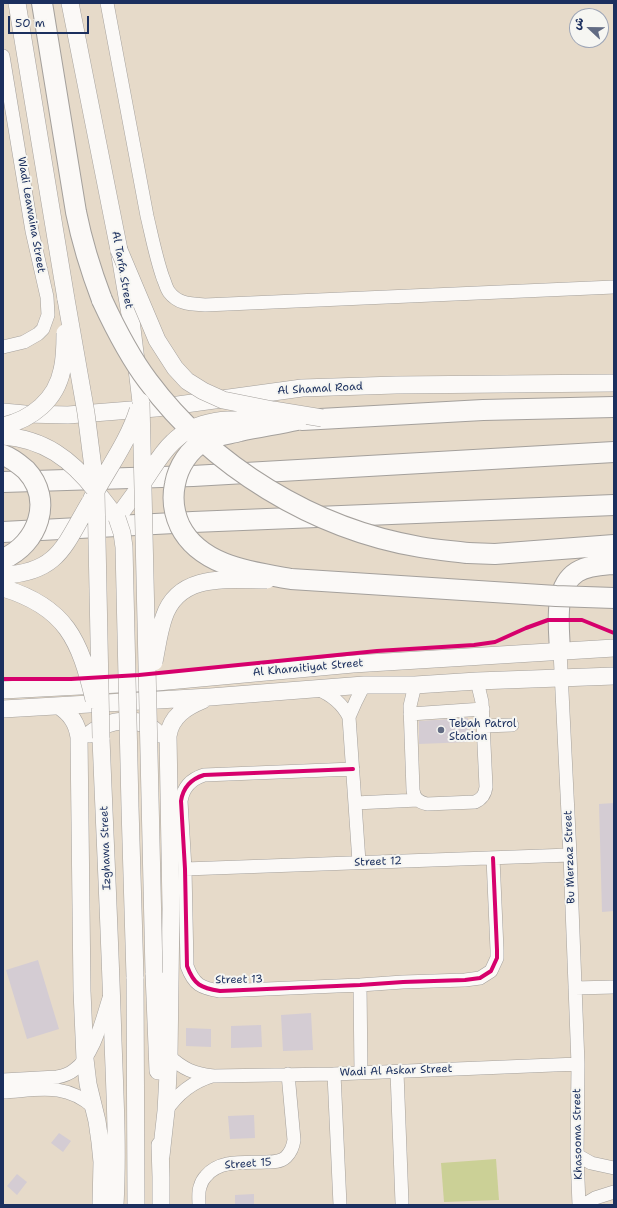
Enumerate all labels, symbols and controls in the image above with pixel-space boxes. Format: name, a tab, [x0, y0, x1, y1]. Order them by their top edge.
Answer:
scale bar	[10, 8, 91, 34]
north arrow	[569, 8, 609, 48]
text: 50 m	[15, 15, 45, 31]
text: ش	[569, 15, 588, 32]
street label: Wadi Leawaina Street	[14, 156, 48, 274]
street label: Al Tarfa Street	[109, 230, 135, 310]
street label: Al Shamal Road	[277, 380, 363, 398]
street label: Al Kharaitiyat Street	[252, 657, 364, 679]
place label: Tebah Patrol Station	[449, 717, 516, 743]
marker: Tebah Patrol Station	[436, 725, 446, 735]
street label: Izghawa Street	[98, 806, 114, 890]
street label: Bu Merzaz Street	[562, 810, 578, 904]
street label: Street 12	[354, 855, 402, 869]
street label: Street 13	[215, 973, 263, 987]
street label: Wadi Al Askar Street	[339, 1062, 453, 1080]
street label: Khasooma Street	[571, 1088, 585, 1180]
street label: Street 15	[224, 1156, 272, 1172]

